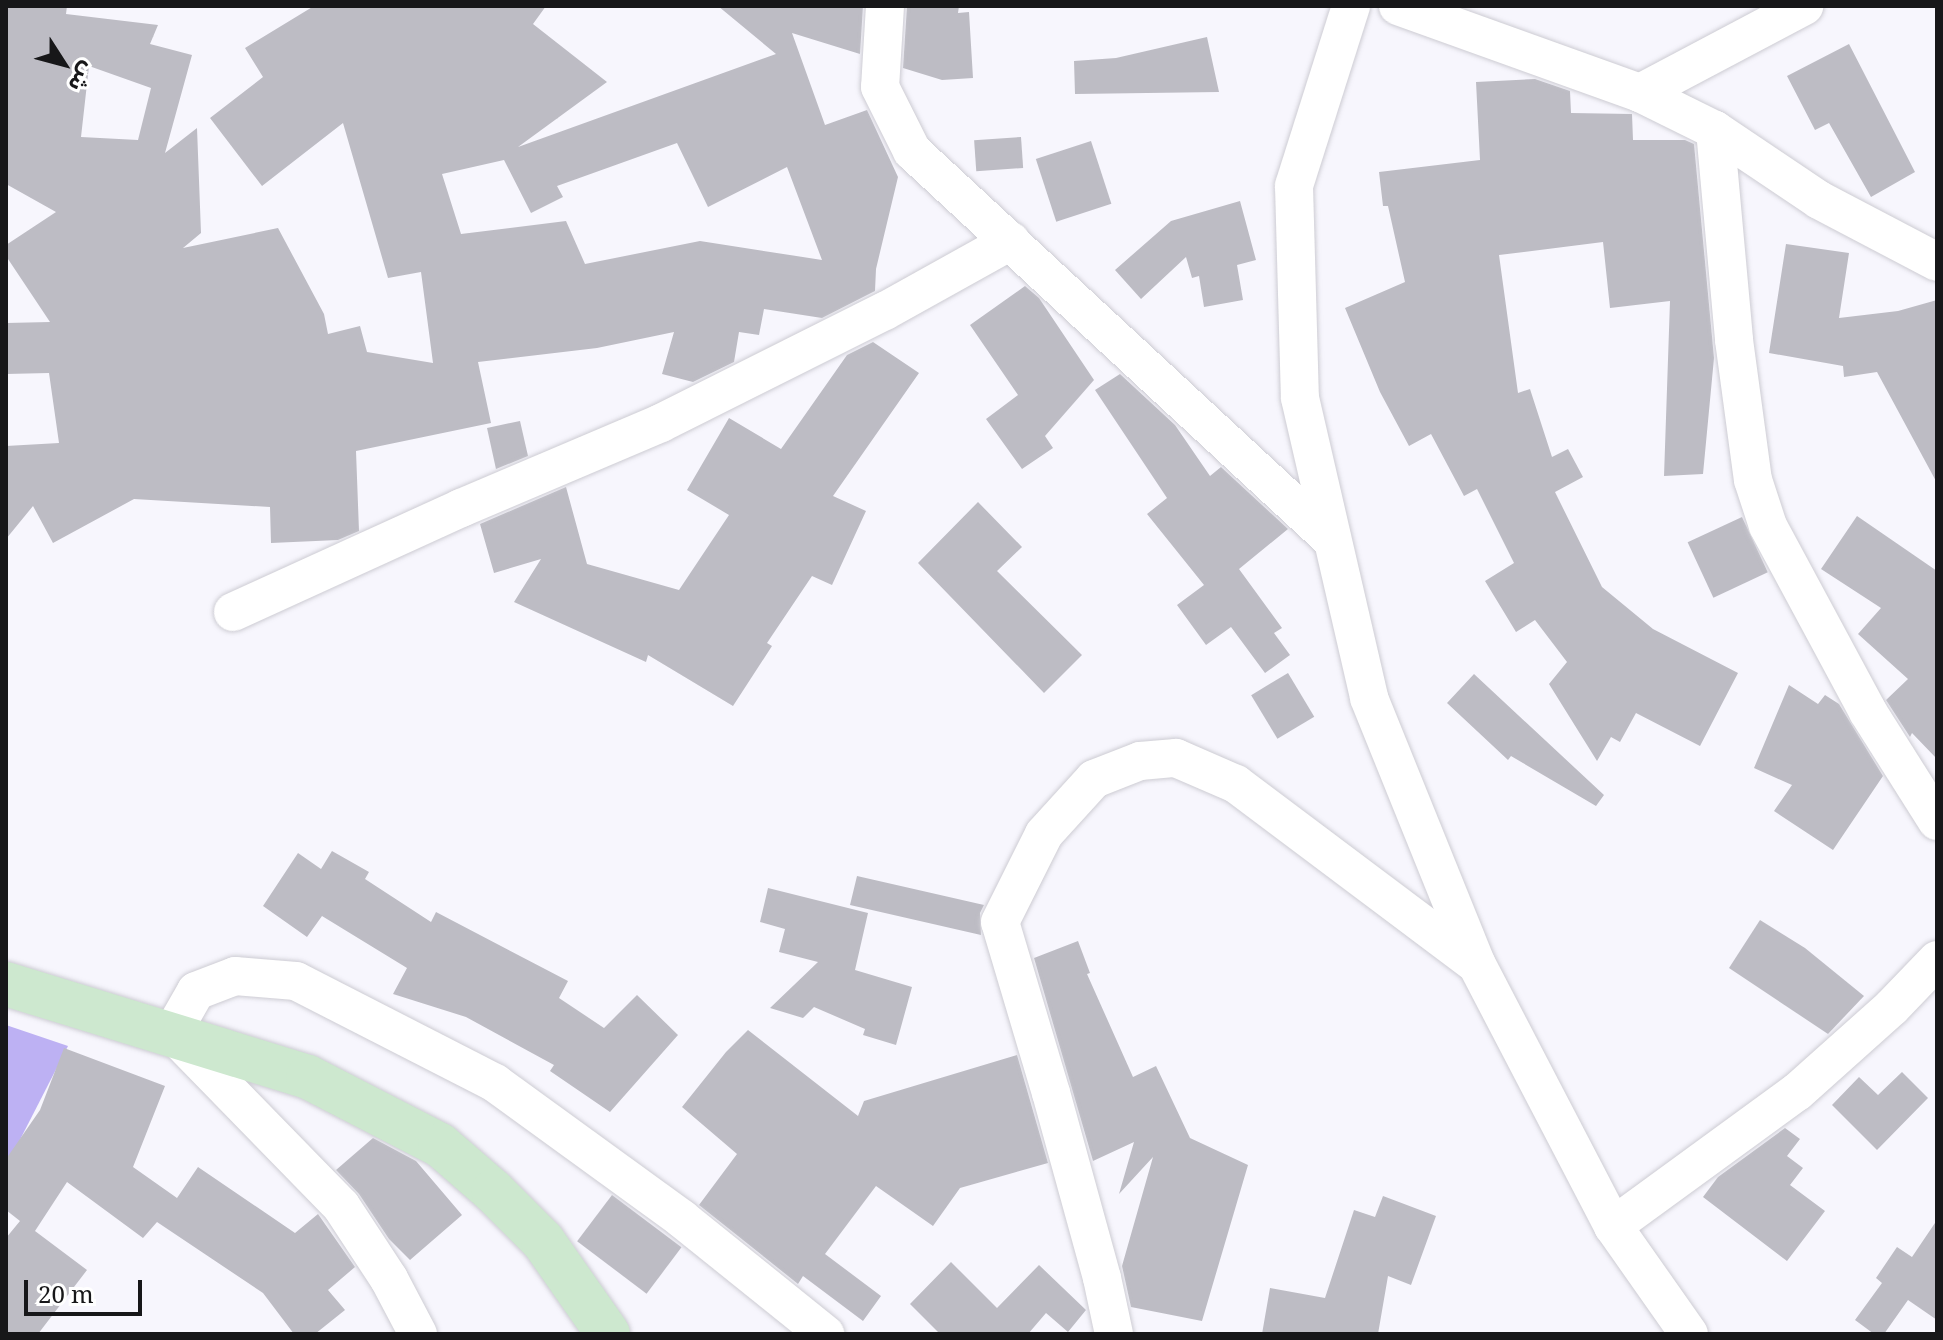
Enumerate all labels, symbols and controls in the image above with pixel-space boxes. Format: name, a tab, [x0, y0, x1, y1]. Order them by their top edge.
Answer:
north arrow	[24, 24, 104, 104]
text: ش	[62, 57, 104, 99]
scale bar	[28, 1264, 146, 1314]
text: 20 m	[38, 1277, 94, 1310]

